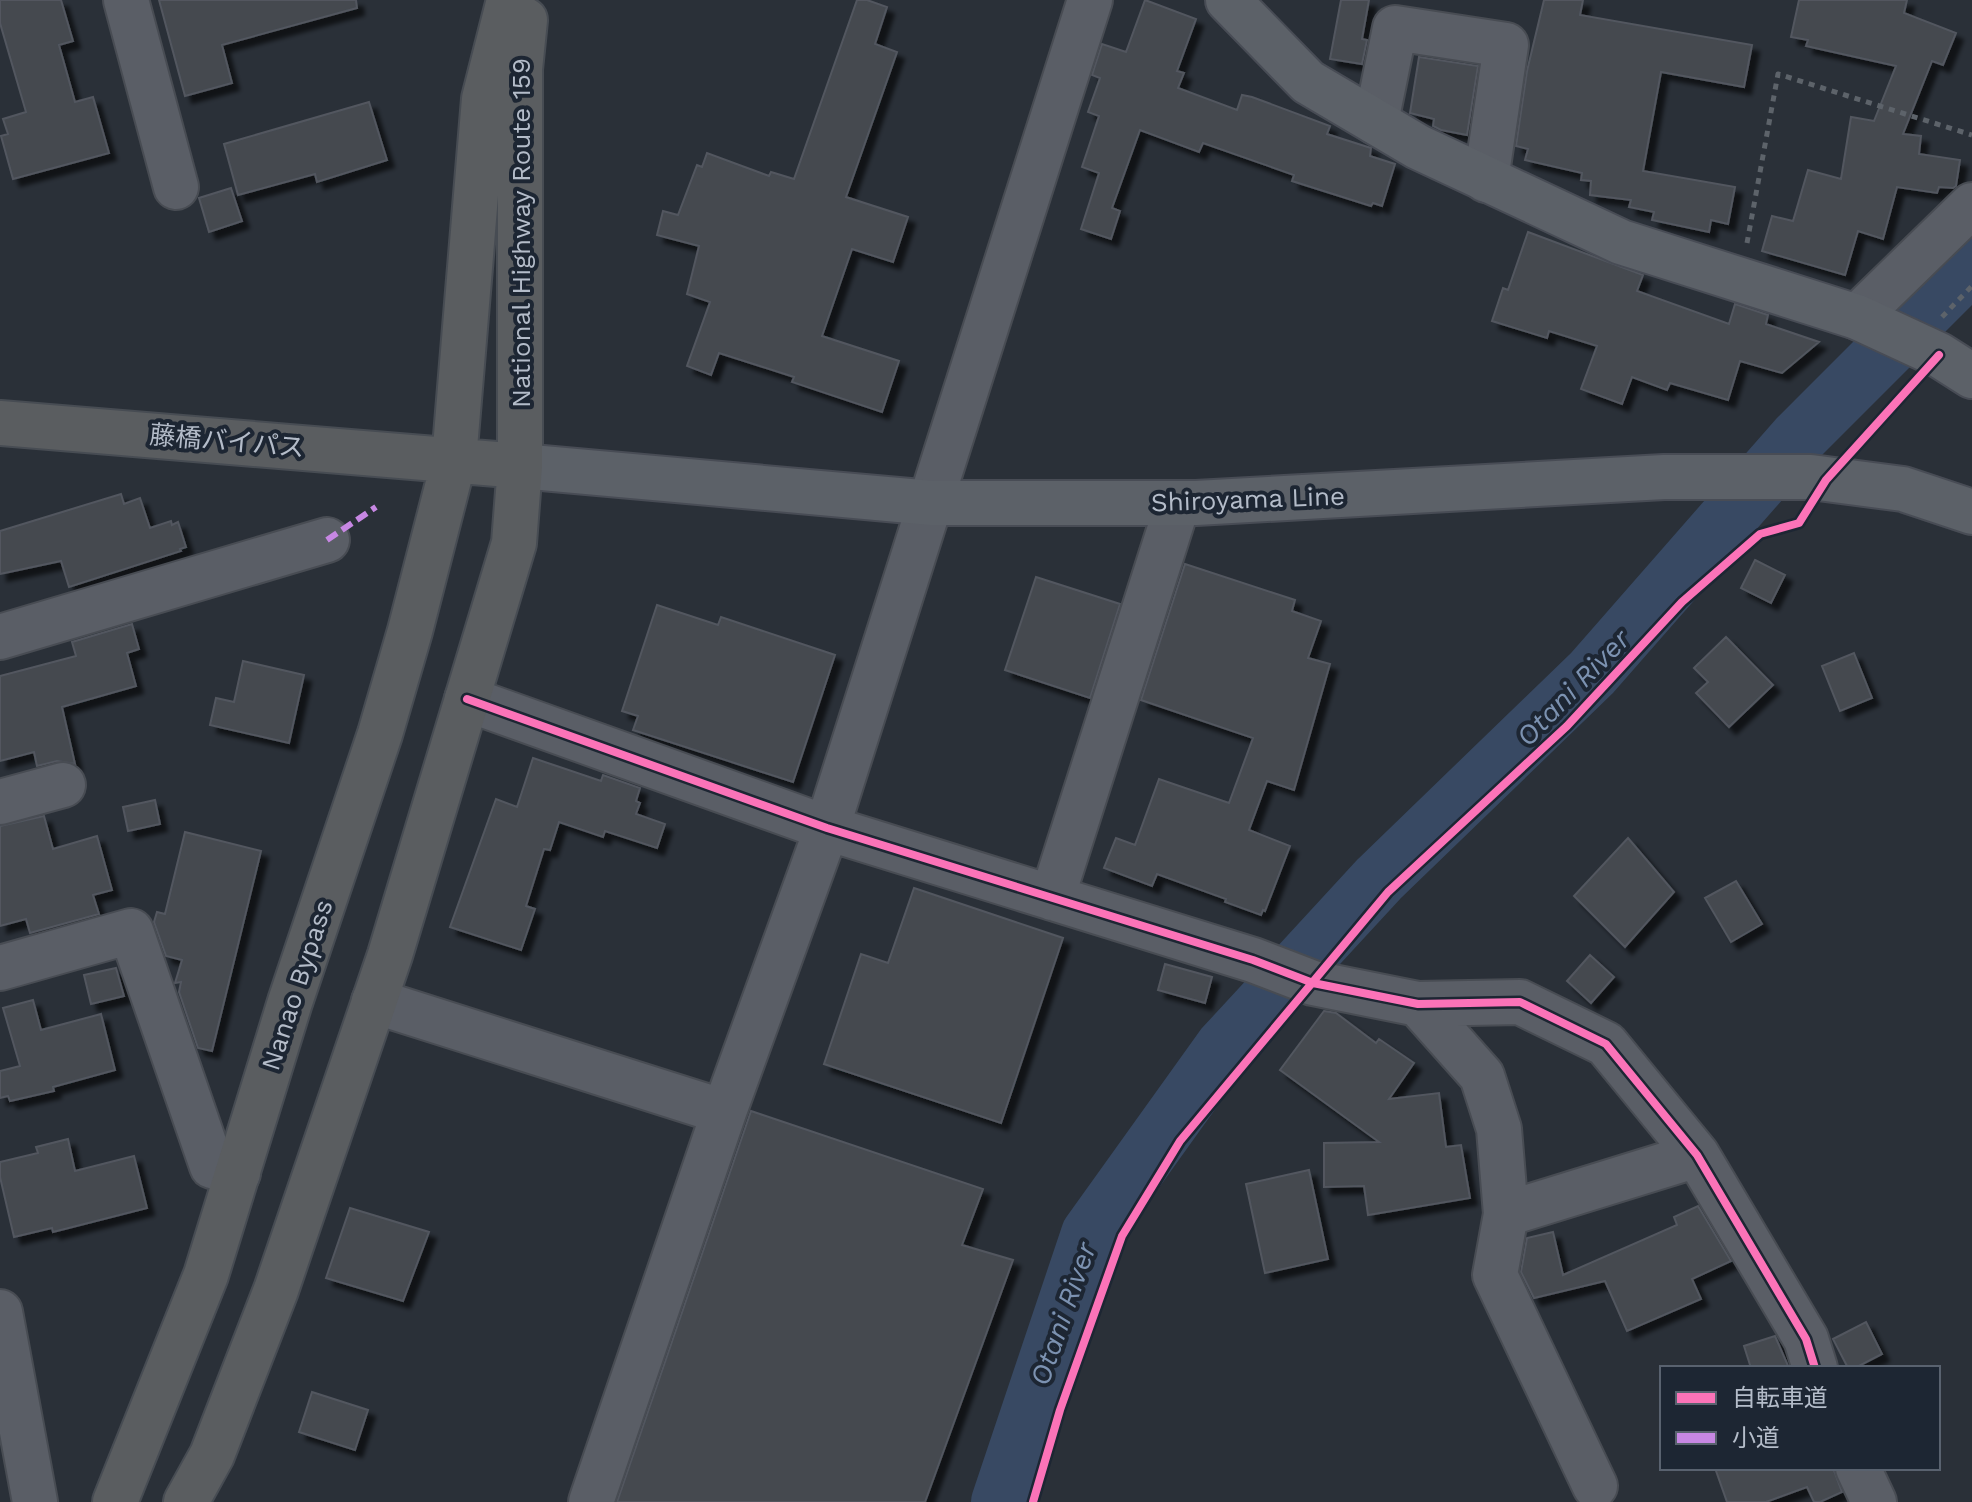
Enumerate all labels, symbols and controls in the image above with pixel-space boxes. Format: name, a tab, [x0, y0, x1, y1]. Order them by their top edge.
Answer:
street label: National Highway Route 159	[506, 58, 536, 408]
street label: 藤橋バイパス	[148, 419, 306, 463]
street label: Shiroyama Line	[1150, 481, 1346, 517]
water label: Otani River	[1509, 622, 1637, 753]
street label: Nanao Bypass	[255, 896, 339, 1074]
water label: Otani River	[1023, 1237, 1103, 1390]
legend	[1660, 1366, 1940, 1470]
text: 自転車道	[1732, 1384, 1828, 1412]
text: 小道	[1732, 1424, 1780, 1452]

